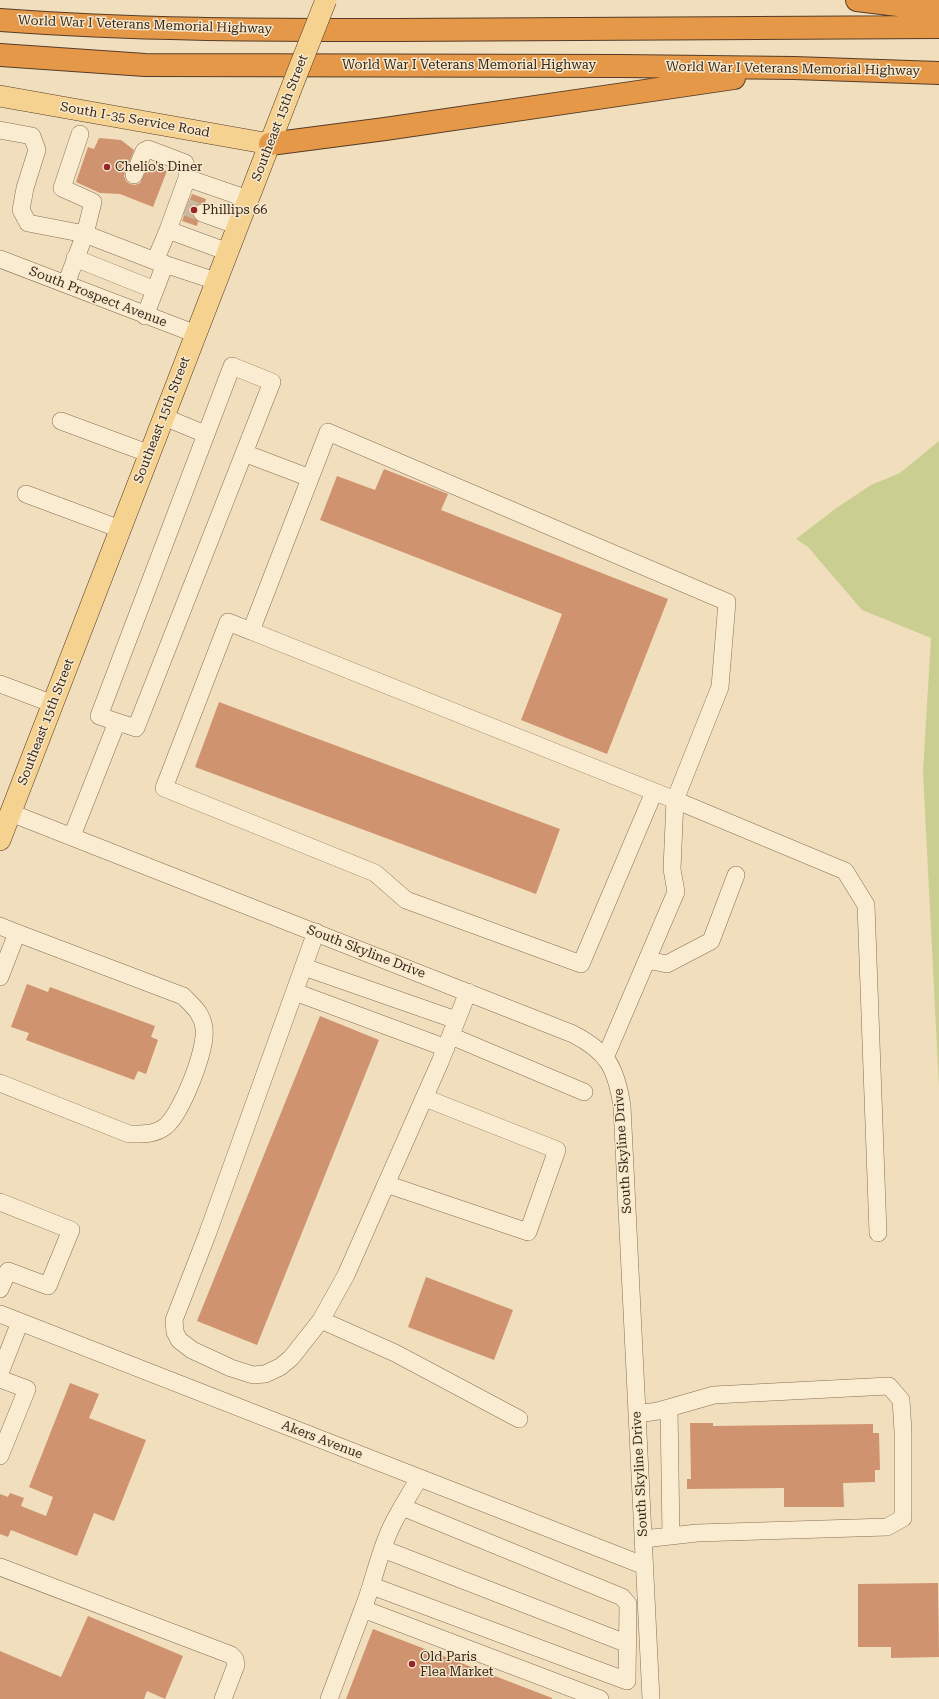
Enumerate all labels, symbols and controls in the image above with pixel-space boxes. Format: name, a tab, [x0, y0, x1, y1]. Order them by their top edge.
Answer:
street label: World War I Veterans Memorial Highway	[18, 13, 272, 37]
street label: Southeast 15th Street	[249, 52, 311, 184]
street label: World War I Veterans Memorial Highway	[342, 57, 596, 73]
street label: World War I Veterans Memorial Highway	[666, 59, 920, 79]
street label: South I-35 Service Road	[59, 99, 211, 141]
place label: Chelio's Diner	[115, 159, 202, 175]
marker: Chelio's Diner	[102, 162, 112, 172]
place label: Phillips 66	[202, 202, 268, 218]
marker: Phillips 66	[189, 205, 199, 215]
street label: South Prospect Avenue	[27, 263, 169, 331]
street label: Southeast 15th Street	[131, 354, 193, 486]
street label: Southeast 15th Street	[15, 656, 77, 788]
street label: South Skyline Drive	[305, 922, 427, 982]
street label: South Skyline Drive	[611, 1088, 635, 1214]
street label: South Skyline Drive	[629, 1411, 651, 1537]
street label: Akers Avenue	[279, 1417, 365, 1463]
place label: Old Paris Flea Market	[420, 1649, 494, 1680]
marker: Old Paris Flea Market	[407, 1659, 417, 1669]

